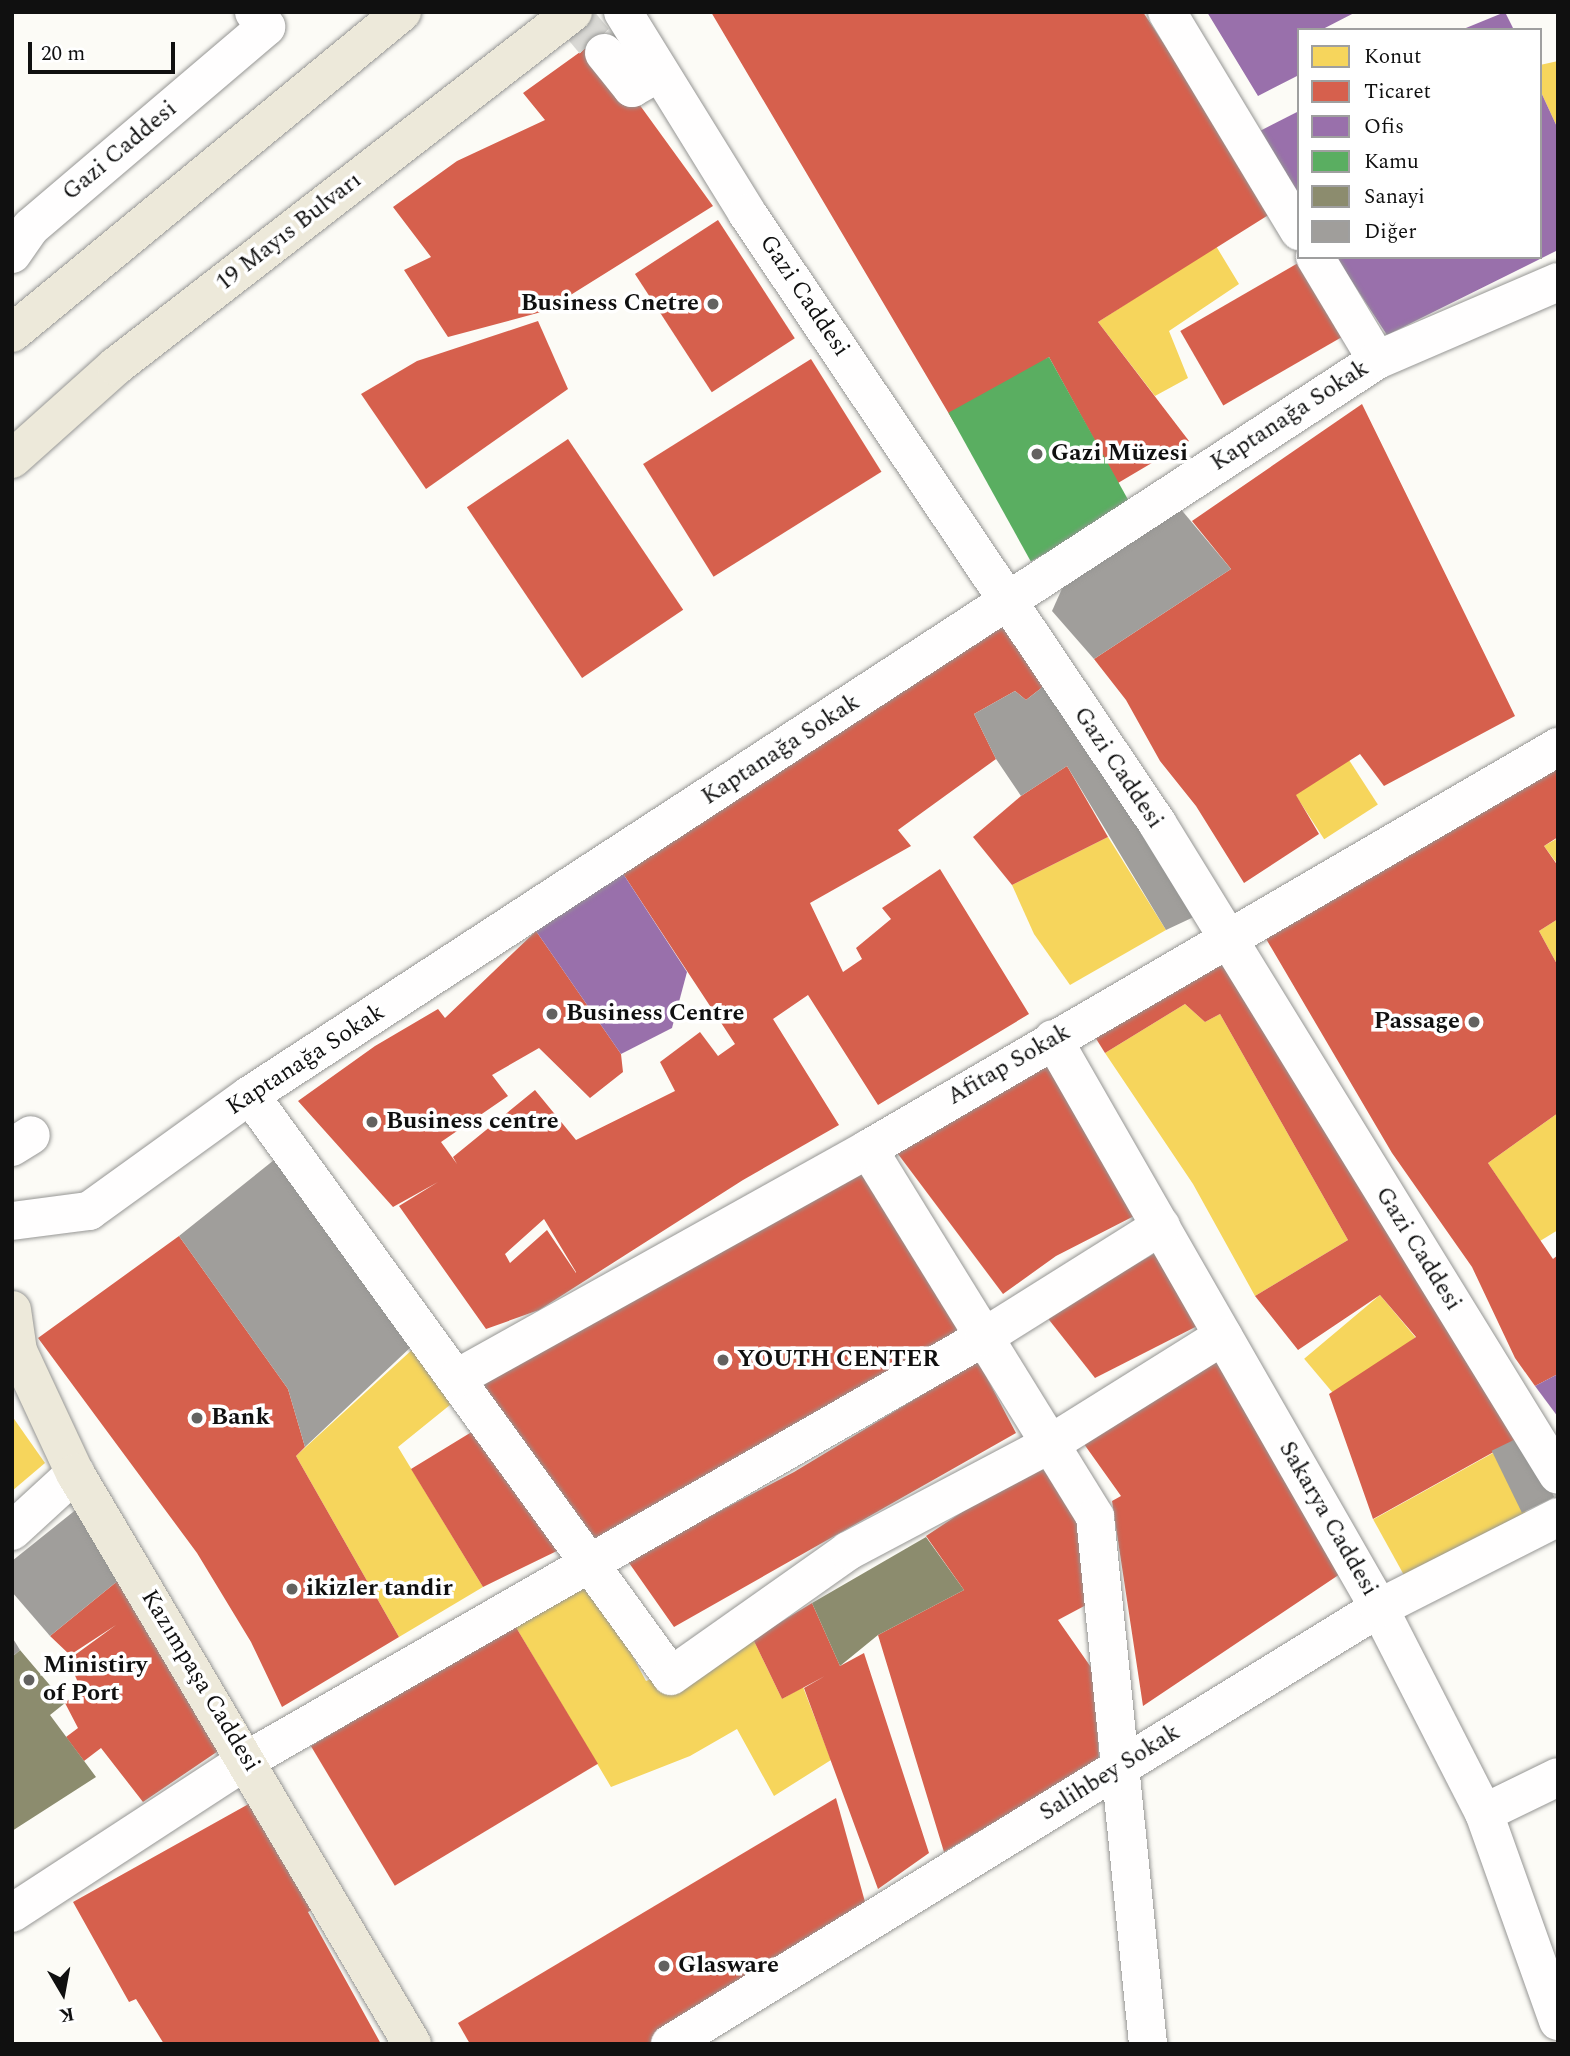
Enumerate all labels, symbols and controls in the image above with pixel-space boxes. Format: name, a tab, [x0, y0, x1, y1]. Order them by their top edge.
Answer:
scale bar	[32, 28, 178, 72]
legend	[1297, 28, 1542, 259]
text: 20 m	[41, 38, 85, 70]
text: Konut	[1364, 41, 1421, 73]
text: Ticaret	[1364, 76, 1431, 108]
street label: Gazi Caddesi	[57, 95, 183, 207]
text: Ofis	[1364, 111, 1404, 143]
text: Kamu	[1364, 146, 1419, 178]
street label: 19 Mayıs Bulvarı	[211, 166, 367, 298]
text: Sanayi	[1364, 181, 1425, 213]
text: Diğer	[1364, 216, 1417, 248]
street label: Gazi Caddesi	[753, 230, 855, 362]
place label: Business Cnetre	[521, 290, 699, 318]
marker: Business Cnetre	[705, 296, 721, 312]
street label: Kaptanağa Sokak	[1206, 354, 1374, 478]
place label: Gazi Müzesi	[1051, 440, 1188, 468]
marker: Gazi Müzesi	[1029, 446, 1045, 462]
street label: Kaptanağa Sokak	[697, 688, 865, 812]
street label: Gazi Caddesi	[1067, 702, 1169, 834]
street label: Kaptanağa Sokak	[222, 998, 390, 1122]
place label: Business Centre	[566, 1000, 744, 1028]
marker: Business Centre	[544, 1006, 560, 1022]
place label: Passage	[1374, 1008, 1460, 1036]
marker: Passage	[1466, 1014, 1482, 1030]
street label: Afitap Sokak	[942, 1018, 1076, 1112]
place label: Business centre	[386, 1108, 559, 1136]
marker: Business centre	[364, 1114, 380, 1130]
street label: Gazi Caddesi	[1369, 1182, 1467, 1316]
place label: YOUTH CENTER	[737, 1346, 940, 1374]
marker: YOUTH CENTER	[715, 1352, 731, 1368]
place label: Bank	[211, 1404, 270, 1432]
marker: Bank	[189, 1410, 205, 1426]
street label: Sakarya Caddesi	[1272, 1437, 1384, 1601]
place label: ikizler tandir	[306, 1575, 453, 1603]
marker: ikizler tandir	[284, 1581, 300, 1597]
street label: Kazımpaşa Caddesi	[134, 1585, 266, 1777]
place label: Ministiry of Port	[43, 1652, 147, 1708]
marker: Ministiry of Port	[21, 1672, 37, 1688]
street label: Salihbey Sokak	[1035, 1718, 1185, 1828]
place label: Glasware	[678, 1952, 779, 1980]
north arrow	[28, 1958, 98, 2028]
marker: Glasware	[656, 1958, 672, 1974]
text: K	[57, 1999, 76, 2030]

